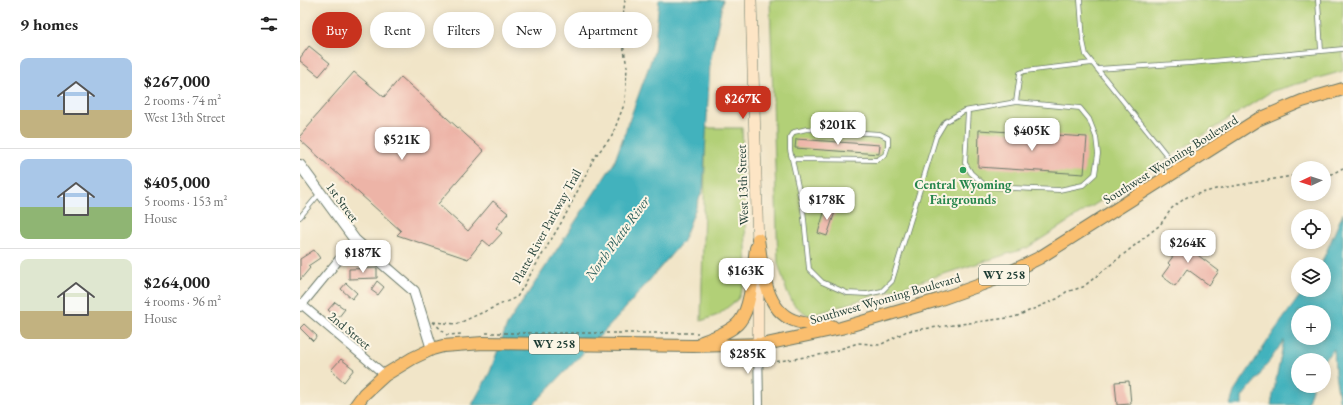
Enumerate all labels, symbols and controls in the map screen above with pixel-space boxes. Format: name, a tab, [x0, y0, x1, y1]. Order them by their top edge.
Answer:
chip: Buy	[312, 12, 362, 48]
chip: Rent	[370, 12, 425, 48]
chip: Filters	[433, 12, 494, 48]
chip: New	[502, 12, 556, 48]
chip: Apartment	[564, 12, 652, 48]
text: 9 homes	[20, 13, 78, 35]
icon: filters	[258, 13, 280, 35]
text: $267,000	[144, 70, 210, 92]
icon: home	[52, 74, 100, 122]
pin: $267K	[715, 86, 771, 120]
text: $267K	[725, 90, 761, 107]
text: 2 rooms · 74 m²	[144, 92, 221, 109]
text: West 13th Street	[144, 109, 225, 126]
street label: Southwest Wyoming Boulevard	[1100, 111, 1241, 208]
pin: $201K	[810, 112, 866, 146]
text: $201K	[820, 116, 856, 133]
pin: $405K	[1004, 118, 1060, 152]
text: $405K	[1014, 122, 1050, 139]
pin: $521K	[374, 127, 430, 161]
text: $521K	[384, 131, 420, 148]
street label: West 13th Street	[733, 144, 752, 226]
north arrow	[1291, 161, 1331, 201]
map controls	[1291, 161, 1331, 393]
marker: Central Wyoming Fairgrounds	[958, 165, 968, 175]
street label: Platte River Parkway Trail	[508, 166, 585, 287]
text: $405,000	[144, 171, 210, 193]
icon: home	[52, 175, 100, 223]
place label: Central Wyoming Fairgrounds	[914, 176, 1012, 208]
street label: 1st Street	[322, 179, 363, 226]
pin: $178K	[799, 187, 855, 221]
text: $178K	[809, 191, 845, 208]
water label: North Platte River	[580, 192, 654, 284]
text: 5 rooms · 153 m²	[144, 193, 228, 210]
button: locate	[1291, 209, 1331, 249]
text: House	[144, 210, 177, 227]
pin: $264K	[1160, 230, 1216, 264]
text: $264K	[1170, 234, 1206, 251]
pin: $187K	[335, 240, 391, 274]
text: $187K	[345, 244, 381, 261]
button: layers	[1291, 257, 1331, 297]
pin: $163K	[718, 258, 774, 292]
text: $163K	[728, 262, 764, 279]
road number: WY 258	[979, 265, 1029, 285]
street label: Southwest Wyoming Boulevard	[808, 269, 963, 328]
text: $264,000	[144, 271, 210, 293]
icon: home	[52, 275, 100, 323]
text: 4 rooms · 96 m²	[144, 293, 221, 310]
button: +	[1291, 305, 1331, 345]
street label: 2nd Street	[325, 308, 375, 353]
text: House	[144, 310, 177, 327]
road number: WY 258	[529, 334, 579, 354]
pin: $285K	[720, 341, 776, 375]
text: $285K	[730, 345, 766, 362]
button: −	[1291, 353, 1331, 393]

